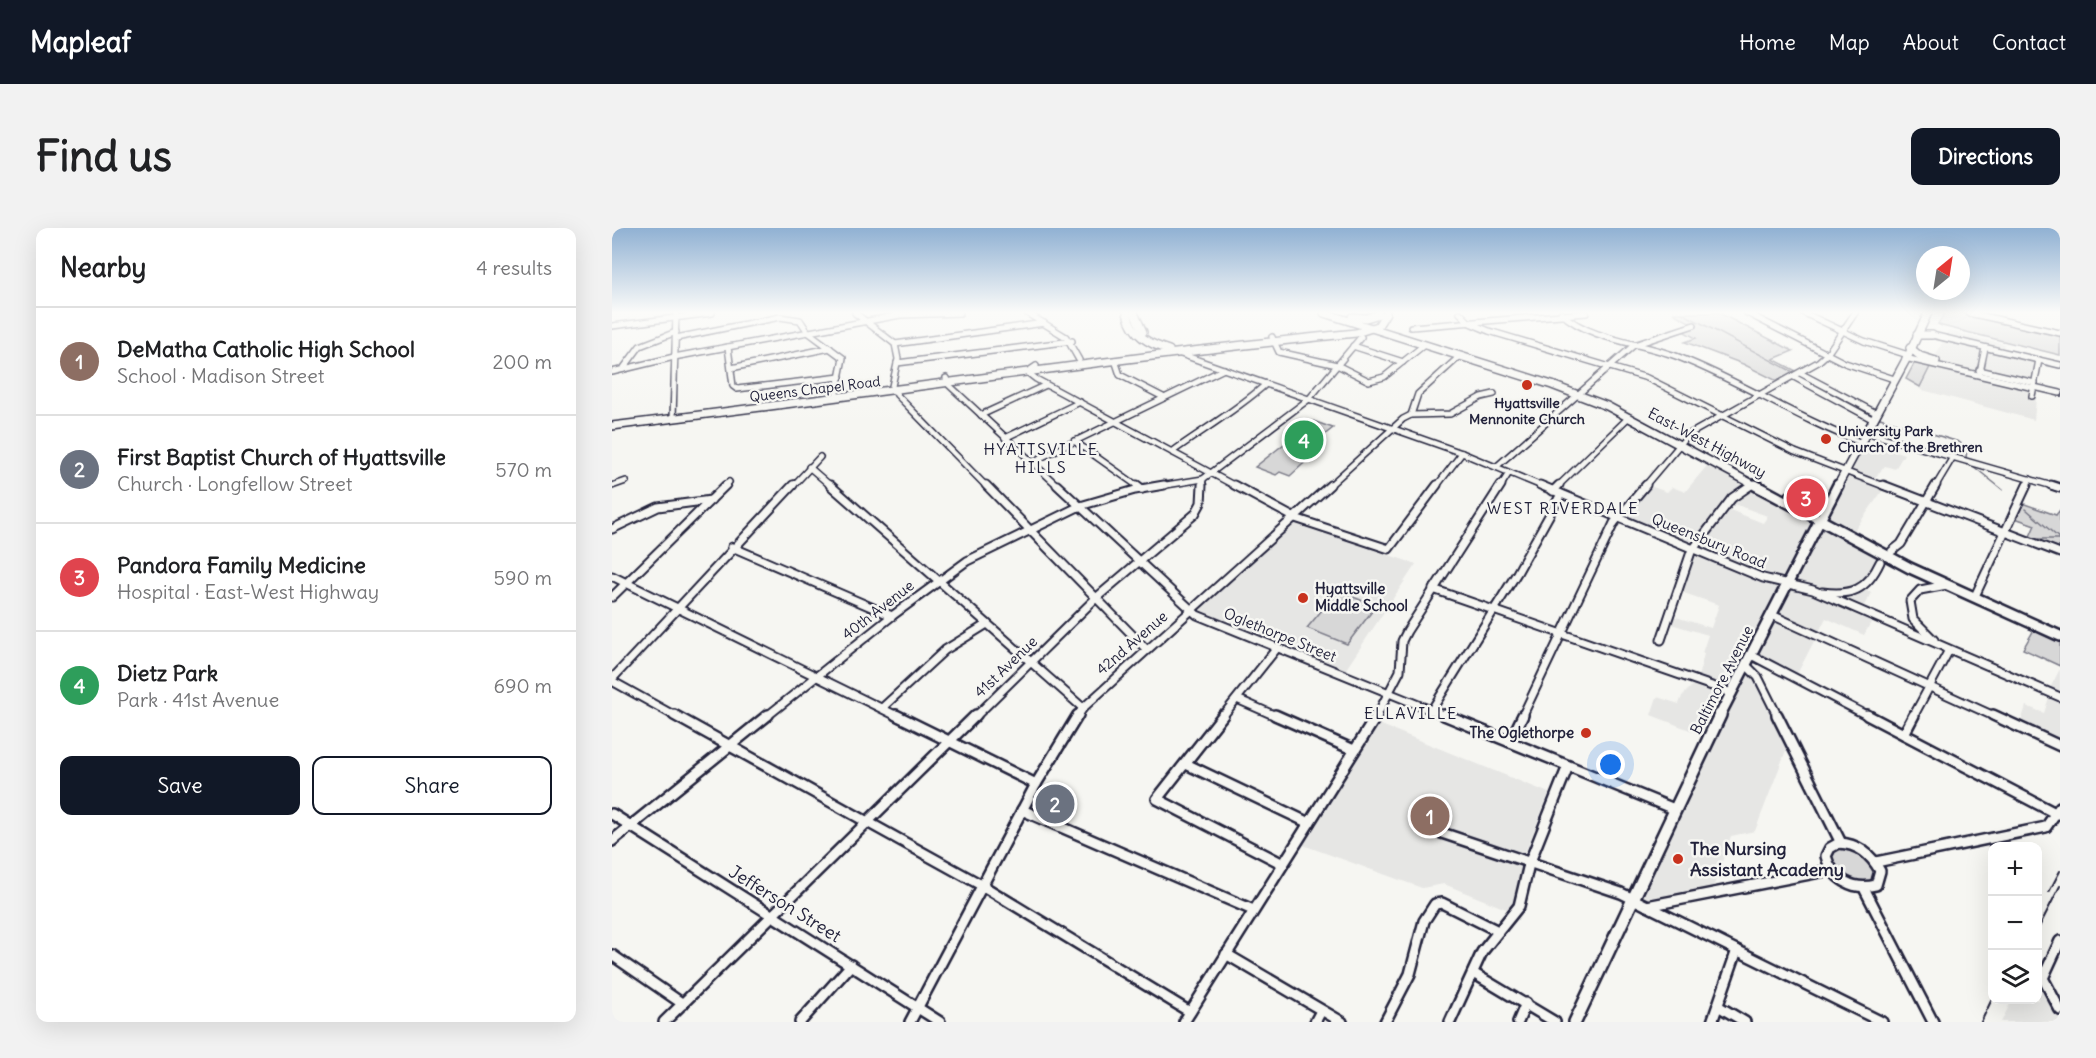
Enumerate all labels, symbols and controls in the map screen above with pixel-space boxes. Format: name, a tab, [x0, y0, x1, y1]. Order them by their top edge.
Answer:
text: Mapleaf	[30, 24, 131, 60]
text: Home	[1739, 29, 1796, 56]
text: Map	[1829, 29, 1870, 56]
text: About	[1903, 29, 1959, 56]
text: Contact	[1992, 29, 2066, 56]
button: Directions	[1911, 128, 2060, 185]
text: Find us	[36, 130, 172, 182]
north arrow	[1916, 246, 1970, 300]
text: Nearby	[60, 251, 146, 284]
text: 4 results	[476, 255, 552, 280]
text: DeMatha Catholic High School	[117, 335, 415, 363]
text: 1	[76, 349, 83, 374]
text: 200 m	[492, 349, 552, 374]
text: School · Madison Street	[117, 363, 324, 388]
street label: Queens Chapel Road	[749, 372, 881, 406]
marker: Hyattsville Mennonite Church	[1520, 378, 1534, 392]
place label: Hyattsville Mennonite Church	[1469, 394, 1585, 428]
street label: East-West Highway	[1645, 403, 1770, 482]
pin: 4	[1284, 418, 1324, 462]
place label: University Park Church of the Brethren	[1838, 422, 1983, 456]
marker: University Park Church of the Brethren	[1819, 432, 1833, 446]
district label: HYATTSVILLE HILLS	[983, 439, 1099, 477]
text: First Baptist Church of Hyattsville	[117, 443, 446, 471]
text: 2	[74, 457, 85, 482]
text: 570 m	[495, 457, 552, 482]
text: Church · Longfellow Street	[117, 471, 352, 496]
pin: 3	[1786, 476, 1826, 520]
district label: WEST RIVERDALE	[1487, 498, 1639, 518]
street label: Queensbury Road	[1649, 509, 1770, 572]
text: Pandora Family Medicine	[117, 551, 366, 579]
text: 3	[74, 565, 85, 590]
text: 590 m	[494, 565, 552, 590]
street label: 40th Avenue	[838, 576, 917, 644]
text: Hospital · East-West Highway	[117, 579, 379, 604]
place label: Hyattsville Middle School	[1315, 579, 1408, 615]
marker: Hyattsville Middle School	[1296, 591, 1310, 605]
street label: Oglethorpe Street	[1221, 603, 1339, 666]
street label: 42nd Avenue	[1092, 607, 1171, 679]
street label: Baltimore Avenue	[1686, 622, 1757, 737]
street label: 41st Avenue	[970, 632, 1041, 701]
text: Dietz Park	[117, 659, 218, 687]
text: 4	[74, 673, 85, 698]
text: 690 m	[494, 673, 552, 698]
text: Park · 41st Avenue	[117, 687, 279, 712]
district label: ELLAVILLE	[1364, 703, 1458, 723]
place label: The Oglethorpe	[1470, 723, 1574, 743]
marker: The Oglethorpe	[1579, 726, 1593, 740]
your location	[1596, 750, 1625, 779]
button: Save	[60, 756, 300, 815]
button: Share	[312, 756, 552, 815]
pin: 2	[1036, 782, 1074, 826]
pin: 1	[1410, 794, 1450, 838]
place label: The Nursing Assistant Academy	[1690, 837, 1844, 881]
map controls	[1988, 842, 2042, 1004]
button: +	[1988, 842, 2042, 896]
marker: The Nursing Assistant Academy	[1671, 852, 1685, 866]
street label: Jefferson Street	[725, 860, 846, 947]
button: −	[1988, 896, 2042, 950]
button: layers	[1988, 950, 2042, 1004]

